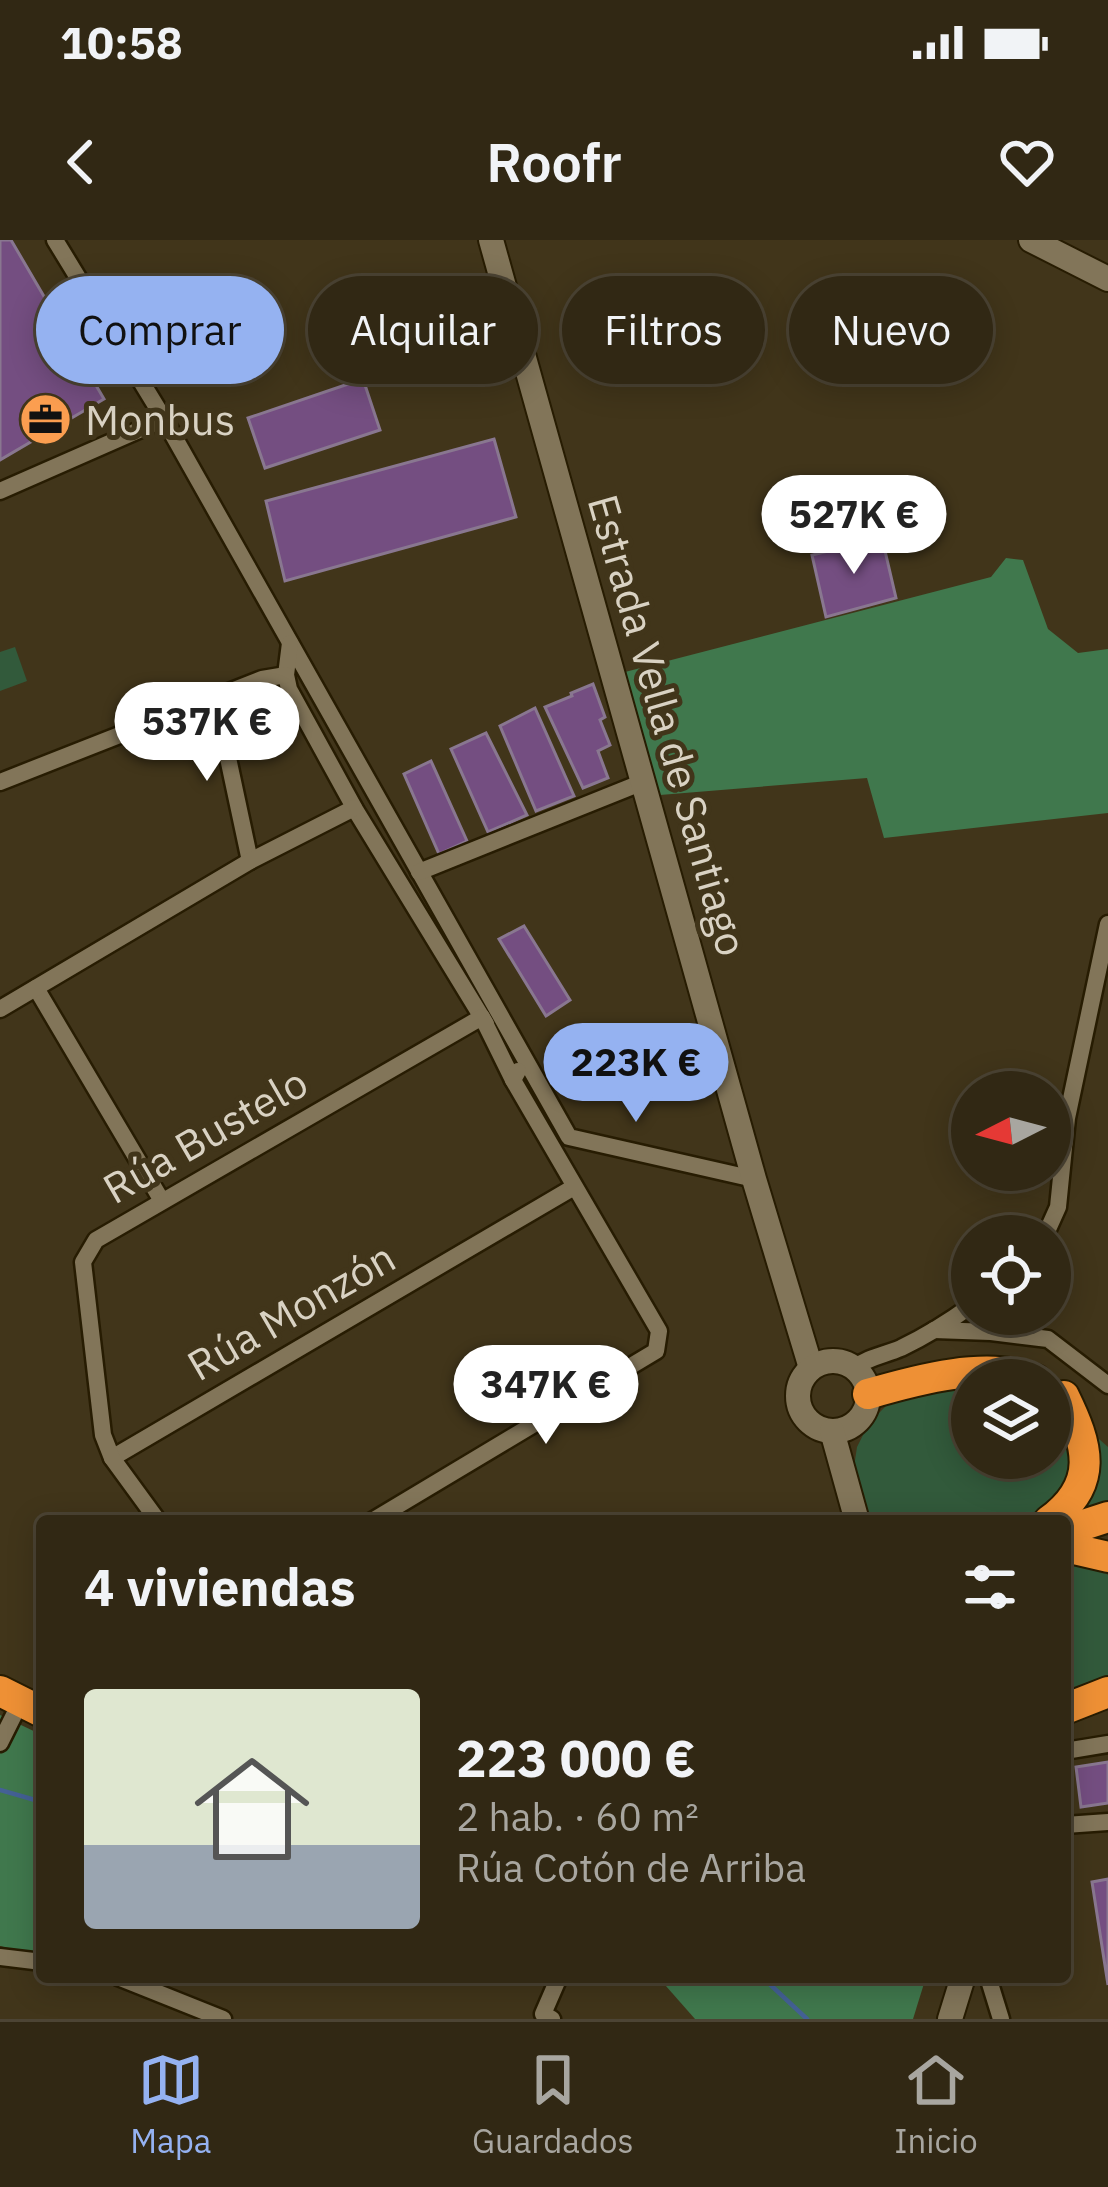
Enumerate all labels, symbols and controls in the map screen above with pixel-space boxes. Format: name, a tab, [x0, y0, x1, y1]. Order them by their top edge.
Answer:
text: 10:58	[60, 13, 183, 71]
text: Roofr	[486, 127, 622, 197]
icon: back	[48, 129, 114, 195]
icon: heart	[994, 129, 1060, 195]
chip: Comprar	[36, 276, 284, 384]
chip: Alquilar	[308, 276, 538, 384]
chip: Filtros	[562, 276, 765, 384]
chip: Nuevo	[789, 276, 993, 384]
office icon: Monbus	[18, 391, 74, 447]
place label: Monbus	[85, 392, 235, 447]
pin: 527K €	[756, 475, 952, 577]
street label: Estrada Vella de Santiago	[576, 488, 760, 962]
text: 527K €	[788, 488, 920, 539]
pin: 537K €	[109, 682, 305, 784]
text: 537K €	[141, 695, 273, 746]
pin: 223K €	[538, 1023, 734, 1125]
text: 223K €	[570, 1036, 702, 1087]
street label: Rúa Bustelo	[93, 1054, 317, 1216]
north arrow	[951, 1071, 1071, 1191]
map controls	[951, 1071, 1071, 1479]
button: locate	[951, 1215, 1071, 1335]
street label: Rúa Monzón	[177, 1229, 405, 1393]
pin: 347K €	[448, 1345, 644, 1447]
text: 347K €	[480, 1358, 612, 1409]
button: layers	[951, 1359, 1071, 1479]
text: 4 viviendas	[84, 1554, 355, 1620]
icon: filters	[957, 1554, 1023, 1620]
text: 223 000 €	[456, 1725, 696, 1791]
icon: home	[180, 1737, 324, 1881]
text: 2 hab. · 60 m²	[456, 1791, 699, 1842]
text: Rúa Cotón de Arriba	[456, 1842, 806, 1893]
tab: Mapa	[130, 2047, 211, 2162]
tab: Guardados	[472, 2047, 634, 2162]
tab: Inicio	[894, 2047, 978, 2162]

